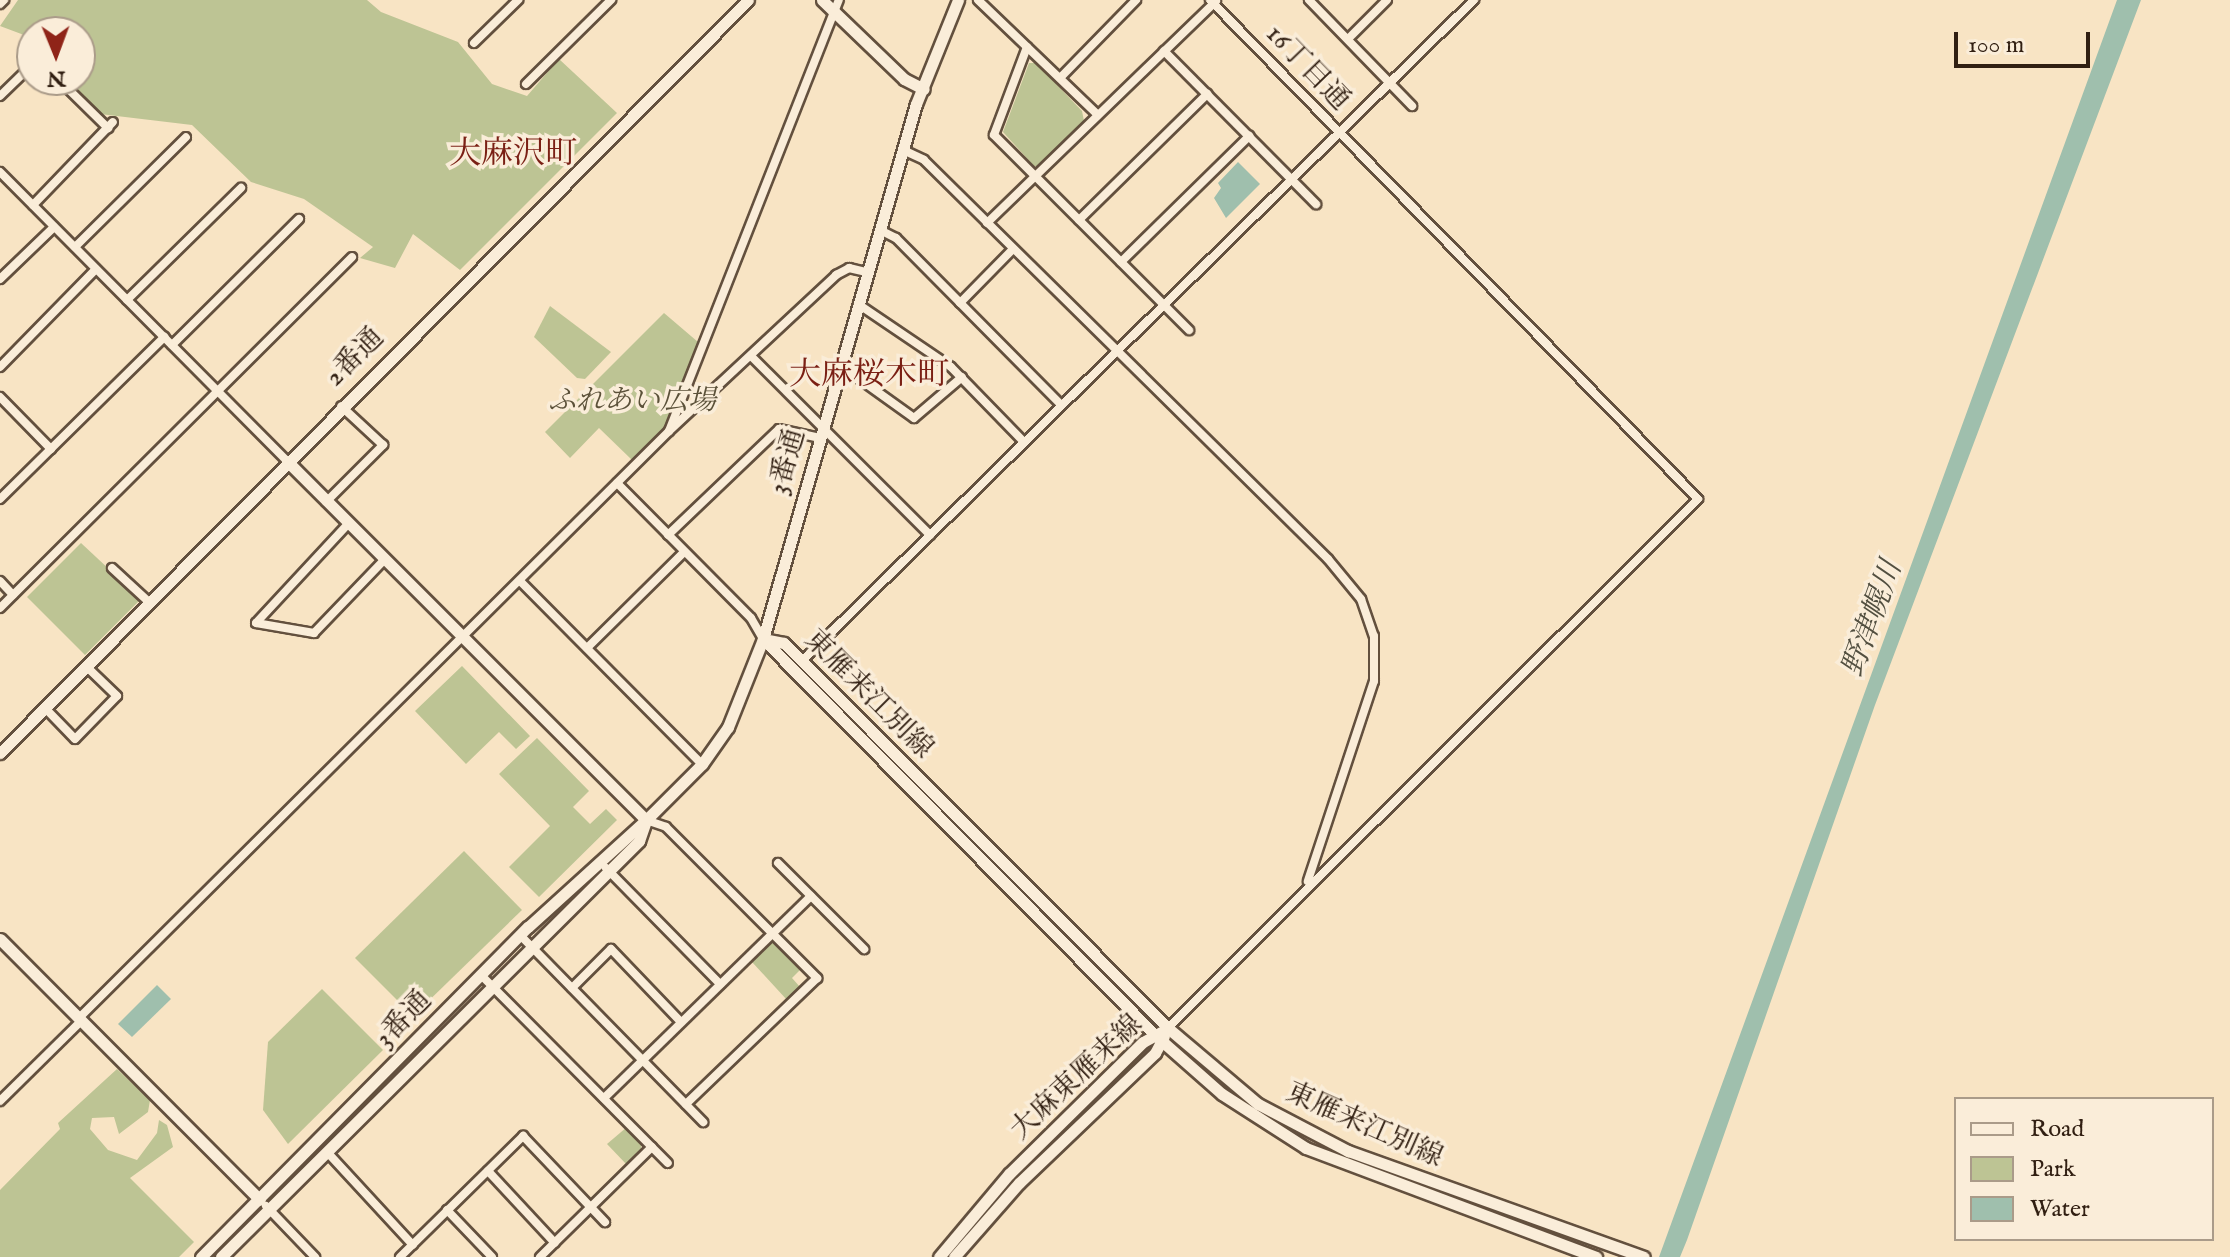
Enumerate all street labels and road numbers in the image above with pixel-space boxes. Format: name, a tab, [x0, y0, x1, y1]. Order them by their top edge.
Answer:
street label: 16丁目通	[1258, 18, 1356, 118]
street label: 2番通	[319, 322, 391, 394]
street label: 3番通	[763, 425, 813, 499]
street label: 東雁来江別線	[797, 624, 939, 766]
street label: 3番通	[369, 984, 439, 1056]
street label: 大麻東雁来線	[1004, 1008, 1150, 1148]
street label: 東雁来江別線	[1280, 1076, 1448, 1176]

